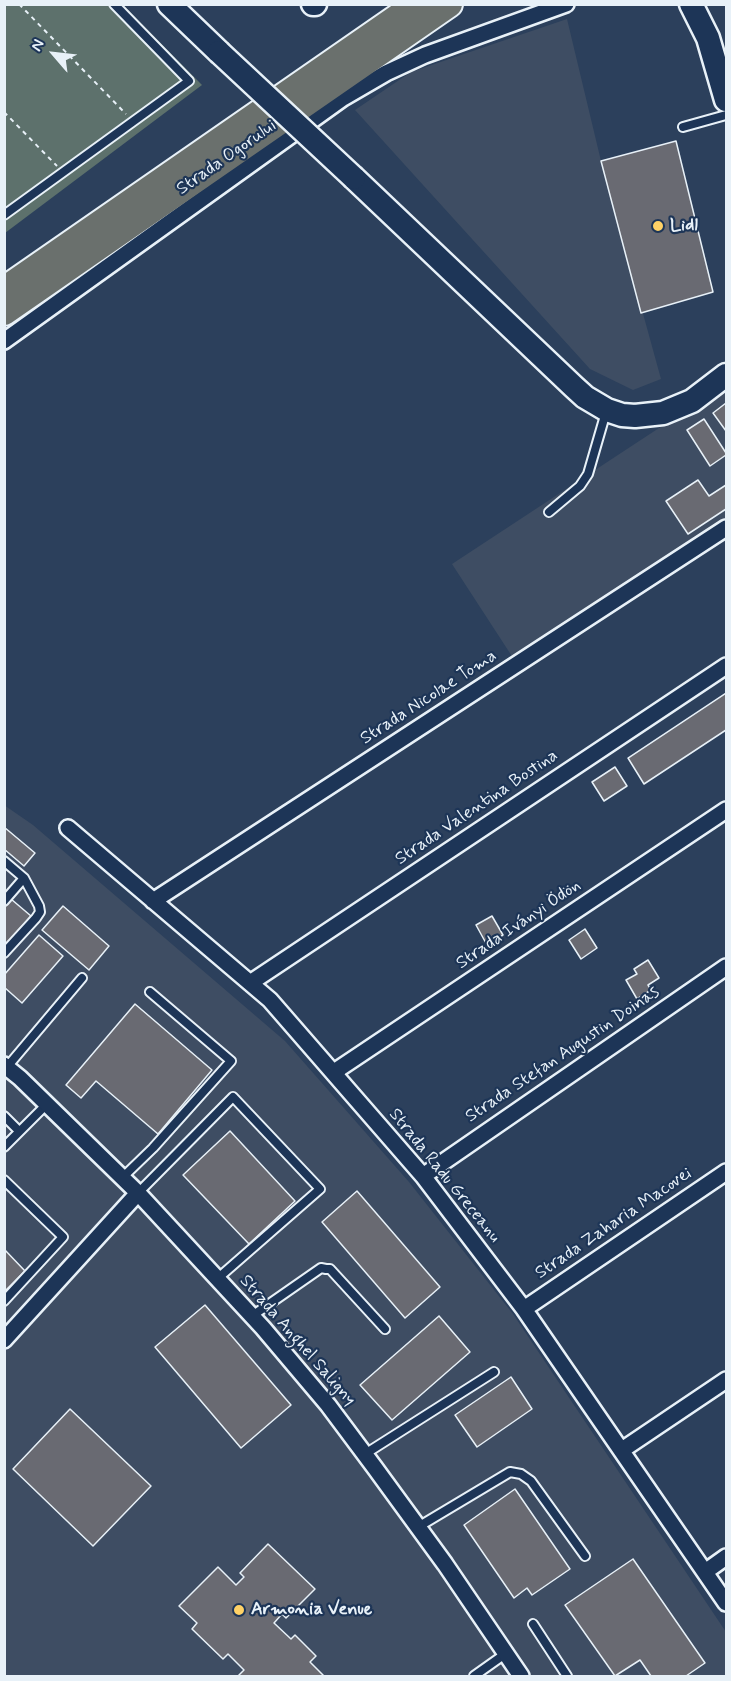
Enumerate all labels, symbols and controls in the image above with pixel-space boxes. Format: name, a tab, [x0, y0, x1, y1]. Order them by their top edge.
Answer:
north arrow	[24, 24, 84, 84]
text: N	[26, 36, 49, 55]
street label: Strada Ogorului	[173, 116, 281, 200]
place label: Lidl	[670, 215, 698, 237]
marker: Lidl	[651, 219, 665, 233]
street label: Strada Nicolae Toma	[357, 646, 501, 750]
street label: Strada Valentina Bostina	[392, 745, 562, 871]
street label: Strada Iványi Ödön	[452, 875, 586, 975]
street label: Strada Stefan Augustin Doinas	[462, 982, 664, 1128]
street label: Strada Radu Greceanu	[383, 1105, 505, 1247]
street label: Strada Zaharia Macovei	[531, 1163, 697, 1285]
street label: Strada Anghel Saligny	[234, 1271, 360, 1411]
place label: Armonia Venue	[251, 1599, 372, 1621]
marker: Armonia Venue	[232, 1603, 246, 1617]

